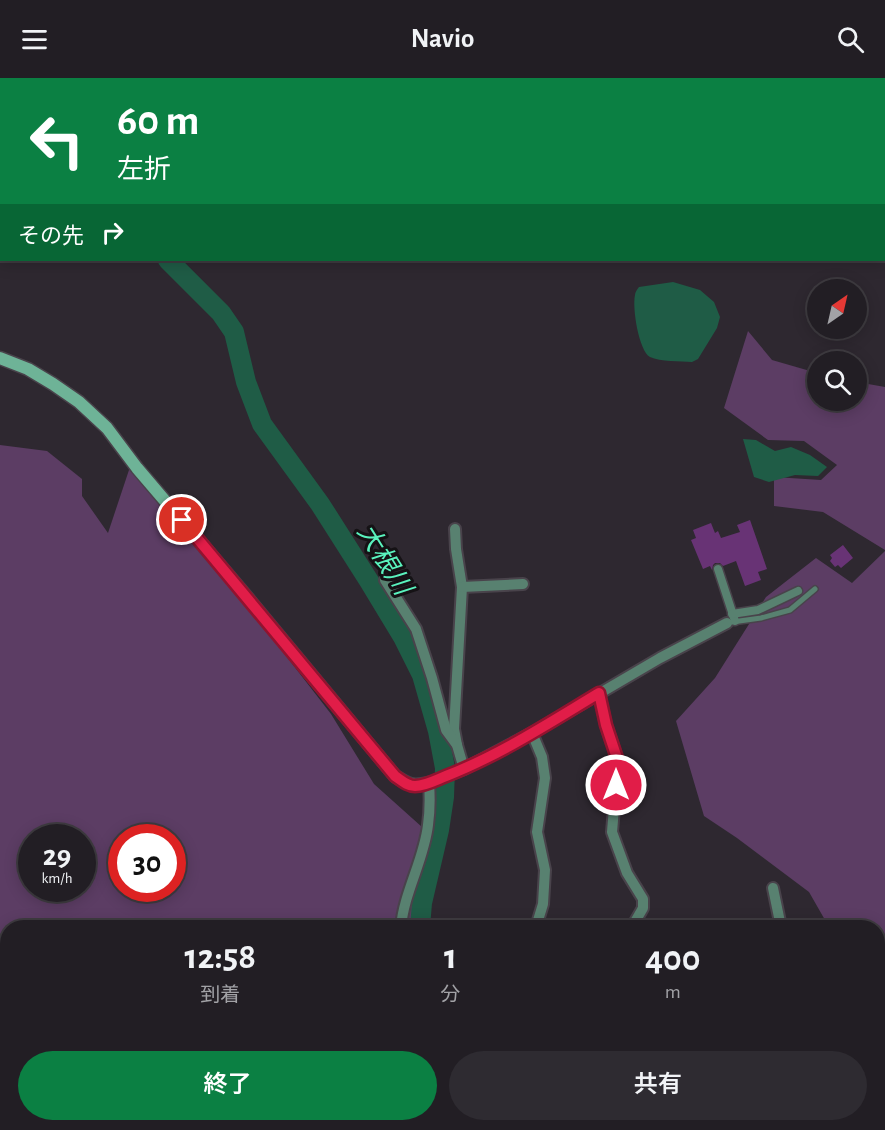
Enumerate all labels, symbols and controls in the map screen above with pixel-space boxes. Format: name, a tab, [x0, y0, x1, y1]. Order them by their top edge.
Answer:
icon: menu	[18, 23, 51, 56]
icon: search	[834, 23, 867, 56]
text: Navio	[411, 25, 474, 52]
text: 60 m	[117, 100, 199, 142]
icon: left	[18, 102, 96, 180]
text: 左折	[117, 156, 171, 183]
icon: right	[96, 216, 129, 249]
text: その先	[18, 225, 84, 247]
north arrow	[807, 279, 867, 339]
map controls	[807, 279, 867, 411]
button: search	[807, 351, 867, 411]
pin	[156, 494, 207, 545]
icon: arrive	[165, 503, 198, 536]
water label: 大根川	[352, 519, 418, 602]
position arrow	[584, 753, 648, 817]
speed limit sign: 30	[108, 824, 186, 902]
text: 29	[43, 841, 71, 871]
text: km/h	[42, 871, 72, 886]
text: 12:58	[184, 939, 256, 975]
text: 1	[444, 939, 457, 975]
text: 400	[645, 941, 701, 977]
text: m	[665, 982, 681, 1002]
text: 到着	[200, 985, 240, 1005]
text: 分	[440, 985, 460, 1005]
button: 終了	[18, 1051, 437, 1120]
button: 共有	[449, 1051, 867, 1120]

